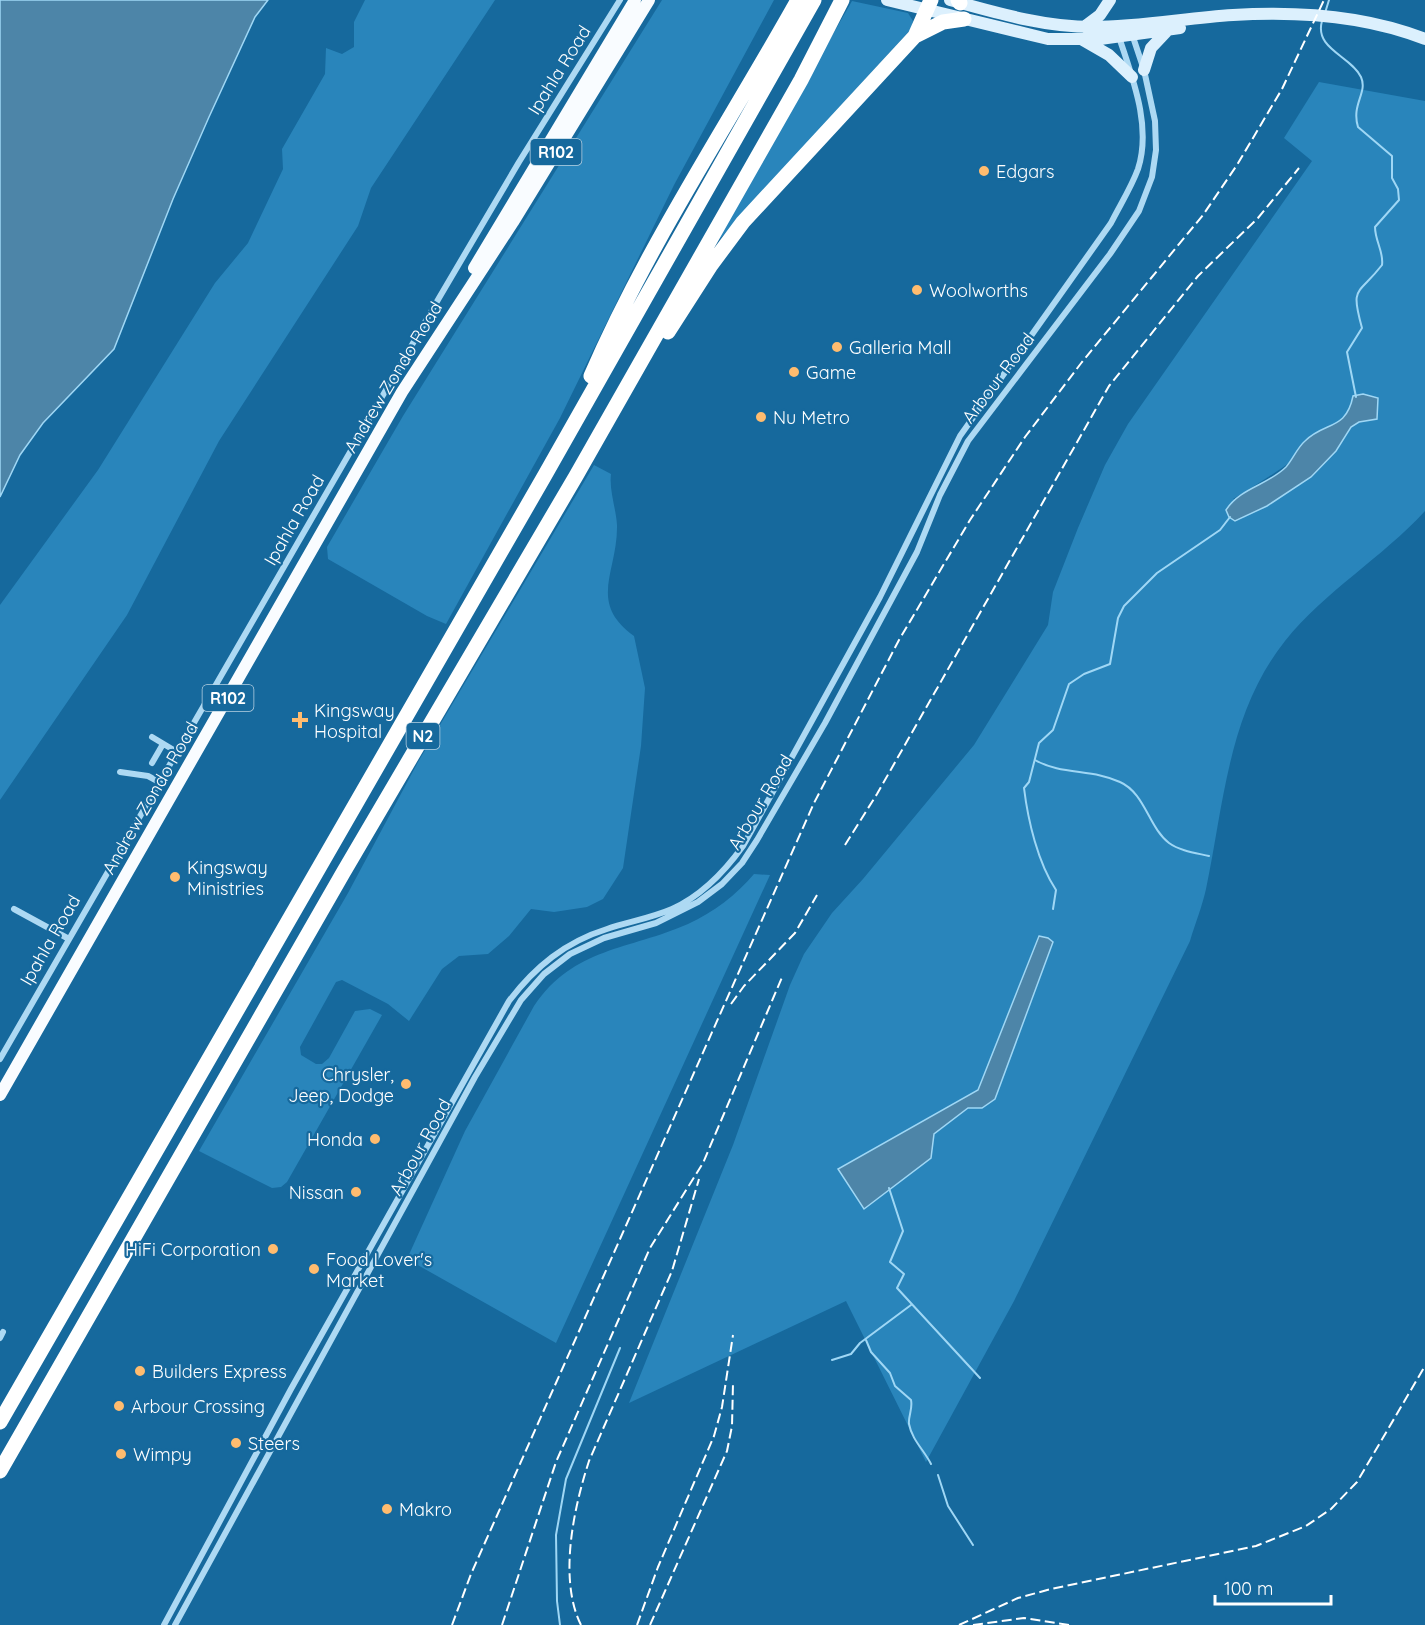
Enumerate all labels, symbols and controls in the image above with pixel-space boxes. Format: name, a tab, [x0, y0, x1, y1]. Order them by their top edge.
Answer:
street label: Ipahla Road	[522, 21, 596, 119]
road number: R102	[530, 139, 582, 165]
place label: Edgars	[996, 160, 1054, 183]
marker: Edgars	[977, 164, 991, 178]
place label: Woolworths	[929, 279, 1028, 302]
marker: Woolworths	[910, 283, 924, 297]
street label: Andrew Zondo Road	[339, 297, 447, 457]
street label: Arbour Road	[957, 328, 1039, 428]
place label: Galleria Mall	[849, 336, 952, 359]
marker: Galleria Mall	[830, 340, 844, 354]
place label: Game	[806, 361, 856, 384]
marker: Game	[787, 365, 801, 379]
place label: Nu Metro	[773, 406, 850, 429]
marker: Nu Metro	[754, 410, 768, 424]
street label: Ipahla Road	[259, 470, 329, 570]
road number: R102	[202, 685, 254, 711]
place label: Kingsway Hospital	[314, 699, 395, 743]
marker: Kingsway Hospital	[291, 711, 309, 729]
street label: Andrew Zondo Road	[97, 718, 203, 878]
road number: N2	[406, 723, 440, 749]
street label: Arbour Road	[723, 750, 797, 854]
place label: Kingsway Ministries	[187, 856, 268, 900]
marker: Kingsway Ministries	[168, 870, 182, 884]
street label: Ipahla Road	[15, 890, 85, 990]
place label: Chrysler, Jeep, Dodge	[288, 1063, 394, 1107]
marker: Chrysler, Jeep, Dodge	[399, 1077, 413, 1091]
street label: Arbour Road	[384, 1095, 456, 1199]
place label: Honda	[307, 1128, 363, 1151]
marker: Honda	[368, 1132, 382, 1146]
place label: Nissan	[289, 1181, 344, 1204]
marker: Nissan	[349, 1185, 363, 1199]
place label: HiFi Corporation	[125, 1238, 261, 1261]
marker: HiFi Corporation	[266, 1242, 280, 1256]
place label: Food Lover's Market	[326, 1248, 432, 1292]
marker: Food Lover's Market	[307, 1262, 321, 1276]
place label: Builders Express	[152, 1360, 287, 1383]
marker: Builders Express	[133, 1364, 147, 1378]
place label: Arbour Crossing	[131, 1395, 265, 1418]
marker: Arbour Crossing	[112, 1399, 126, 1413]
place label: Steers	[248, 1432, 300, 1455]
marker: Steers	[229, 1436, 243, 1450]
place label: Wimpy	[133, 1443, 192, 1466]
marker: Wimpy	[114, 1447, 128, 1461]
place label: Makro	[399, 1498, 452, 1521]
marker: Makro	[380, 1502, 394, 1516]
scale bar	[1215, 1568, 1330, 1606]
text: 100 m	[1224, 1577, 1273, 1600]

